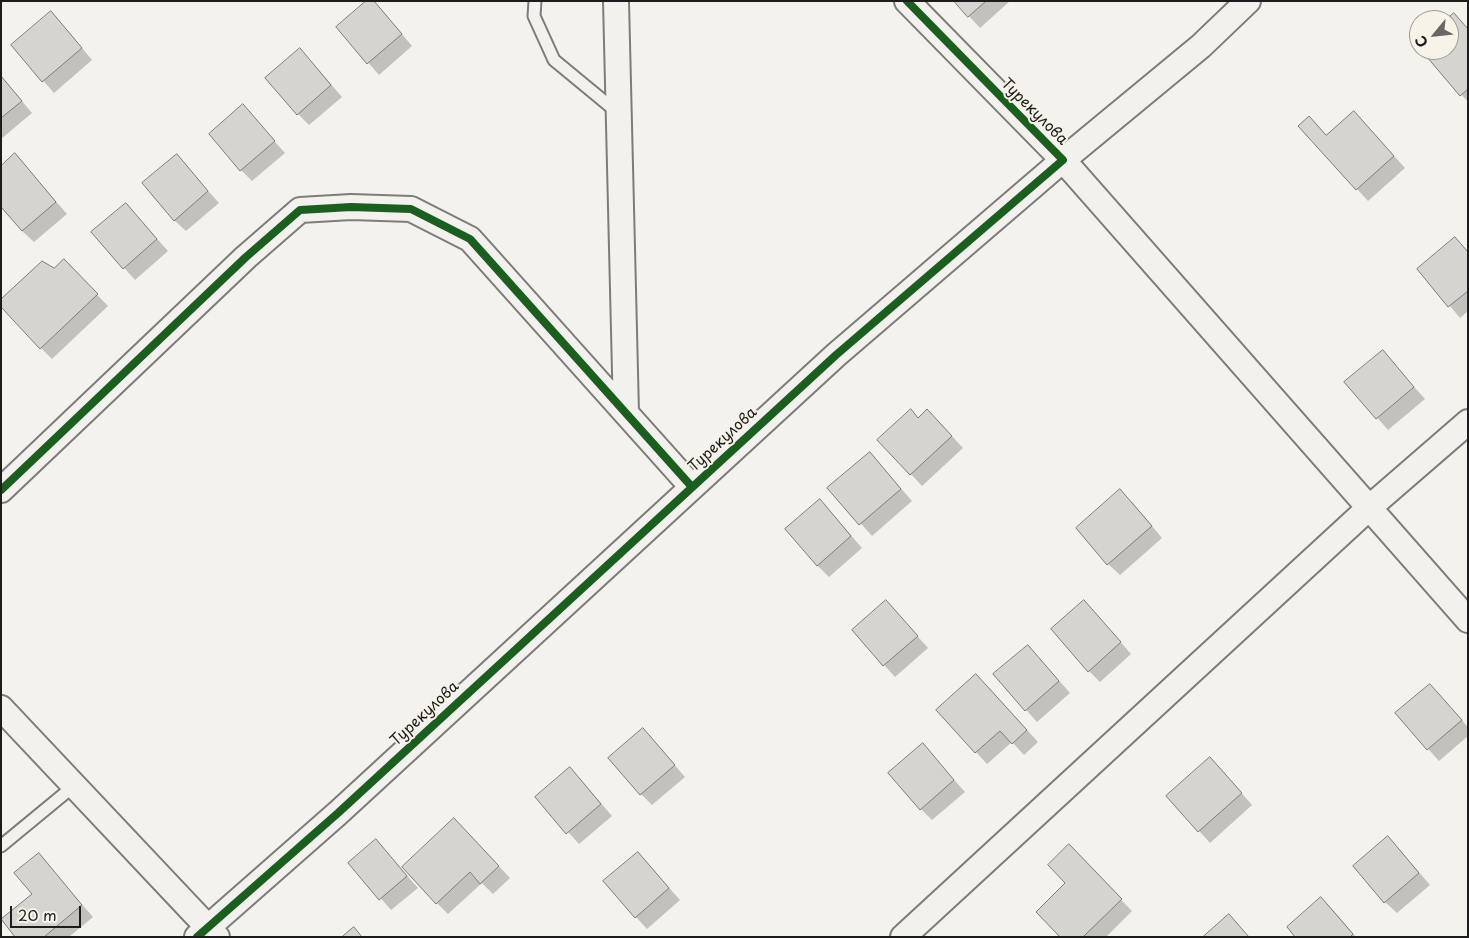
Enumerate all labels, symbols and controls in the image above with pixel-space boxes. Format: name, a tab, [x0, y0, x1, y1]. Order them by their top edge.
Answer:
north arrow	[1409, 10, 1459, 60]
text: С	[1409, 32, 1433, 51]
street label: Турекулова	[997, 75, 1071, 149]
street label: Турекулова	[685, 404, 761, 476]
street label: Турекулова	[387, 678, 463, 750]
scale bar	[12, 896, 84, 928]
text: 20 m	[18, 903, 57, 926]

